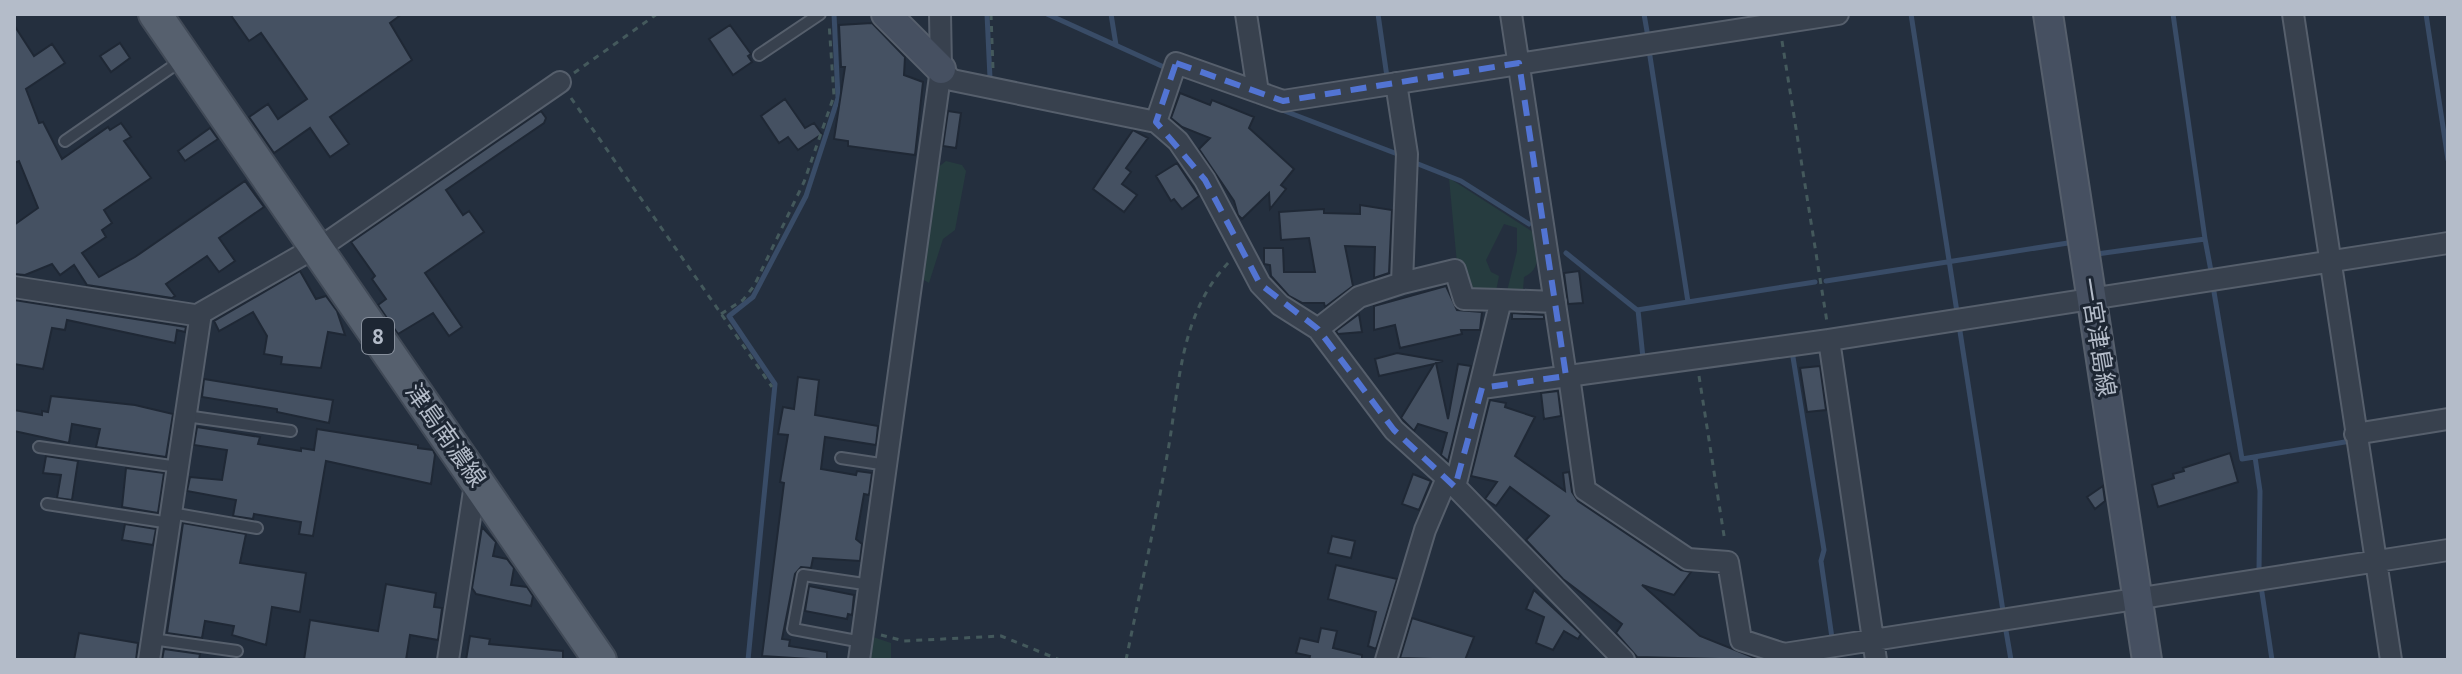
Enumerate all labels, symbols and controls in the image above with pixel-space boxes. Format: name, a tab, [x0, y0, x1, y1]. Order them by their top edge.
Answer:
street label: 一宮津島線	[2073, 275, 2123, 399]
road number: 8	[362, 318, 394, 354]
street label: 津島南濃線	[399, 377, 493, 493]

